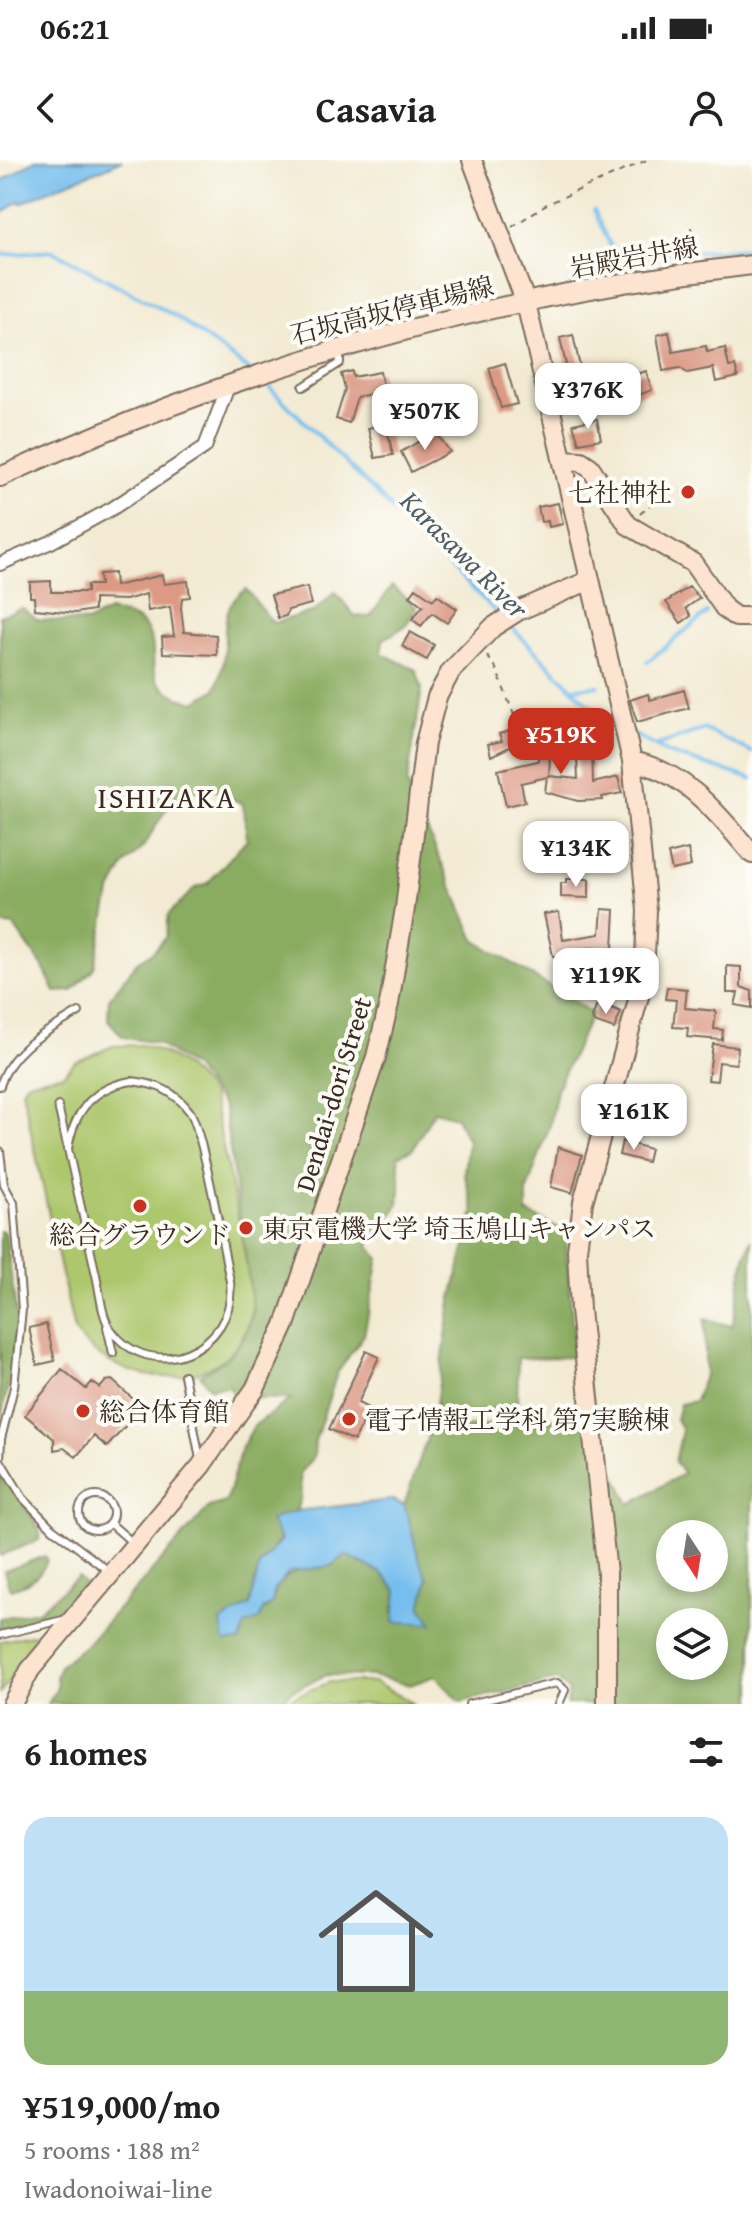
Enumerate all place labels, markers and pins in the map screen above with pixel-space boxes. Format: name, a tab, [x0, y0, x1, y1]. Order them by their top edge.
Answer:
pin: ¥376K	[532, 363, 644, 431]
pin: ¥507K	[369, 384, 481, 452]
place label: 七社神社	[568, 473, 672, 512]
marker: 七社神社	[679, 483, 697, 501]
pin: ¥519K	[505, 708, 617, 776]
pin: ¥134K	[520, 821, 632, 889]
pin: ¥119K	[550, 948, 662, 1016]
pin: ¥161K	[578, 1084, 690, 1152]
marker: 総合グラウンド	[131, 1197, 149, 1215]
place label: 東京電機大学 埼玉鳩山キャンパス	[262, 1209, 656, 1248]
place label: 総合グラウンド	[49, 1215, 231, 1254]
marker: 東京電機大学 埼玉鳩山キャンパス	[237, 1219, 255, 1237]
place label: 総合体育館	[99, 1392, 229, 1431]
place label: 電子情報工学科 第7実験棟	[365, 1400, 669, 1439]
marker: 総合体育館	[74, 1402, 92, 1420]
marker: 電子情報工学科 第7実験棟	[340, 1410, 358, 1428]

